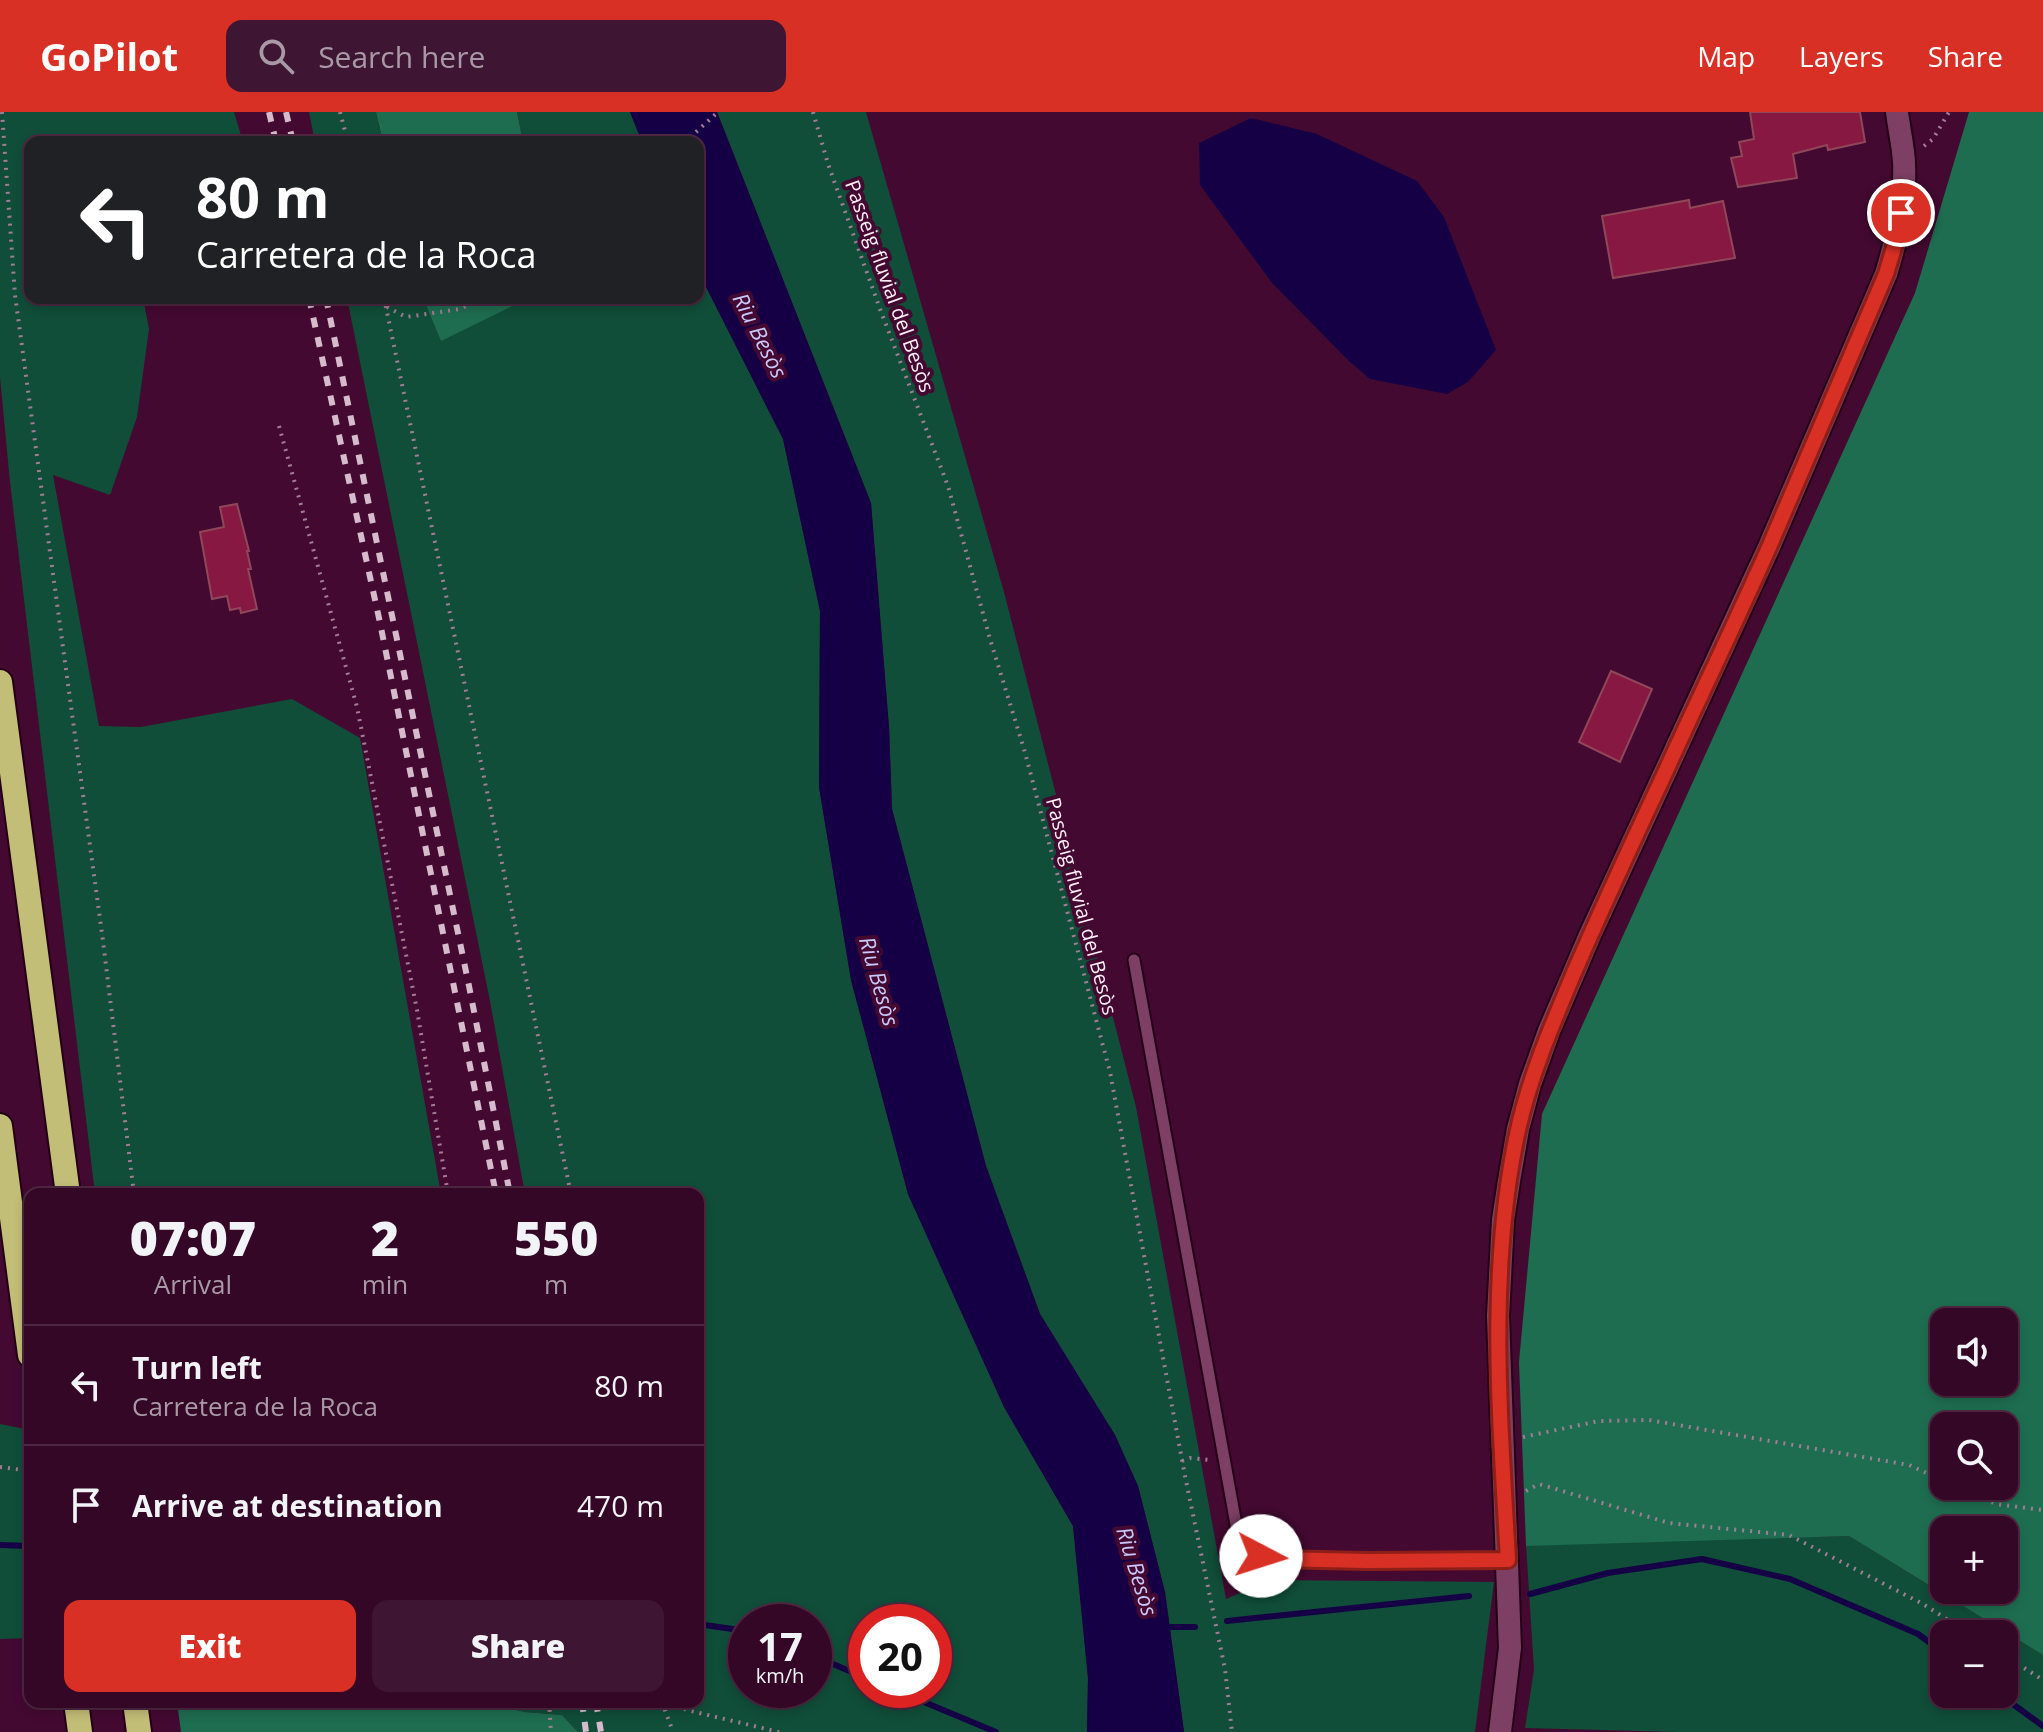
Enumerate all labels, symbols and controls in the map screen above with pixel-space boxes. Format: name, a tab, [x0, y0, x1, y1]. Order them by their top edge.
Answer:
search box	[226, 20, 786, 92]
text: GoPilot	[40, 30, 178, 82]
icon: search	[254, 34, 298, 78]
text: Search here	[318, 36, 485, 77]
text: Map	[1697, 37, 1755, 75]
text: Layers	[1799, 37, 1884, 75]
text: Share	[1928, 37, 2003, 75]
text: 80 m	[196, 158, 330, 234]
icon: left	[64, 168, 168, 272]
street label: Passeig fluvial del Besòs	[839, 176, 941, 396]
pin	[1867, 179, 1935, 247]
icon: arrive	[1879, 191, 1923, 235]
text: Carretera de la Roca	[196, 230, 537, 279]
water label: Riu Besòs	[727, 287, 795, 383]
street label: Passeig fluvial del Besòs	[1040, 794, 1124, 1018]
water label: Riu Besòs	[853, 933, 907, 1030]
text: 07:07	[130, 1205, 256, 1270]
text: 2	[371, 1205, 399, 1270]
text: 550	[514, 1205, 598, 1270]
text: Arrival	[154, 1266, 232, 1302]
text: min	[362, 1266, 408, 1302]
text: m	[544, 1266, 568, 1302]
map controls	[1930, 1308, 2018, 1708]
button: sound	[1930, 1308, 2018, 1396]
text: Turn left	[132, 1347, 262, 1388]
icon: left	[64, 1363, 108, 1407]
text: 80 m	[594, 1365, 664, 1406]
text: Carretera de la Roca	[132, 1388, 378, 1424]
button: search	[1930, 1412, 2018, 1500]
icon: arrive	[64, 1483, 108, 1527]
text: Arrive at destination	[132, 1485, 443, 1526]
text: 470 m	[577, 1485, 664, 1526]
position arrow	[1219, 1514, 1303, 1598]
button: +	[1930, 1516, 2018, 1604]
water label: Riu Besòs	[1110, 1523, 1166, 1620]
button: Exit	[64, 1600, 356, 1692]
button: Share	[372, 1600, 664, 1692]
speed limit sign: 20	[848, 1604, 952, 1708]
text: 17	[757, 1618, 803, 1673]
button: −	[1930, 1620, 2018, 1708]
text: km/h	[756, 1662, 804, 1689]

